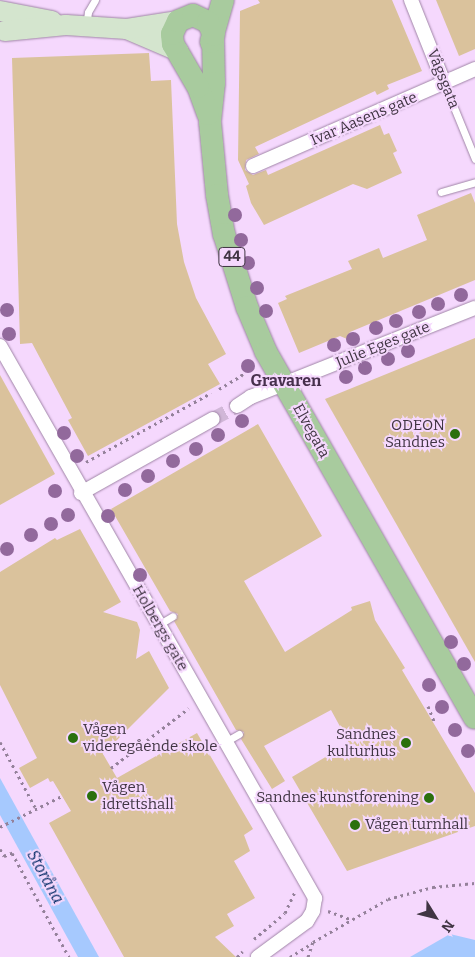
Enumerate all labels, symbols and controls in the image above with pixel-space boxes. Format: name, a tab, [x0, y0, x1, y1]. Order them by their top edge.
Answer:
street label: Vågsgata	[423, 47, 463, 111]
street label: Ivar Aasens gate	[308, 88, 420, 150]
road number: 44	[218, 246, 246, 268]
street label: Julie Eges gate	[333, 318, 433, 372]
district label: Gravaren	[251, 371, 321, 391]
street label: Elvegata	[289, 401, 333, 461]
place label: ODEON Sandnes	[385, 416, 445, 451]
marker: ODEON Sandnes	[449, 428, 461, 440]
street label: Holbergs gate	[128, 582, 192, 674]
place label: Vågen videregående skole	[83, 720, 217, 755]
place label: Sandnes kulturhus	[327, 725, 396, 760]
marker: Vågen videregående skole	[67, 732, 79, 744]
marker: Sandnes kulturhus	[400, 737, 412, 749]
place label: Vågen idrettshall	[102, 778, 174, 813]
place label: Sandnes kunstforening	[256, 789, 419, 807]
marker: Vågen idrettshall	[86, 790, 98, 802]
marker: Sandnes kunstforening	[423, 792, 435, 804]
place label: Vågen turnhall	[365, 816, 468, 834]
marker: Vågen turnhall	[349, 819, 361, 831]
water label: Storåna	[23, 847, 67, 907]
north arrow	[410, 892, 460, 942]
text: N	[437, 917, 458, 935]

